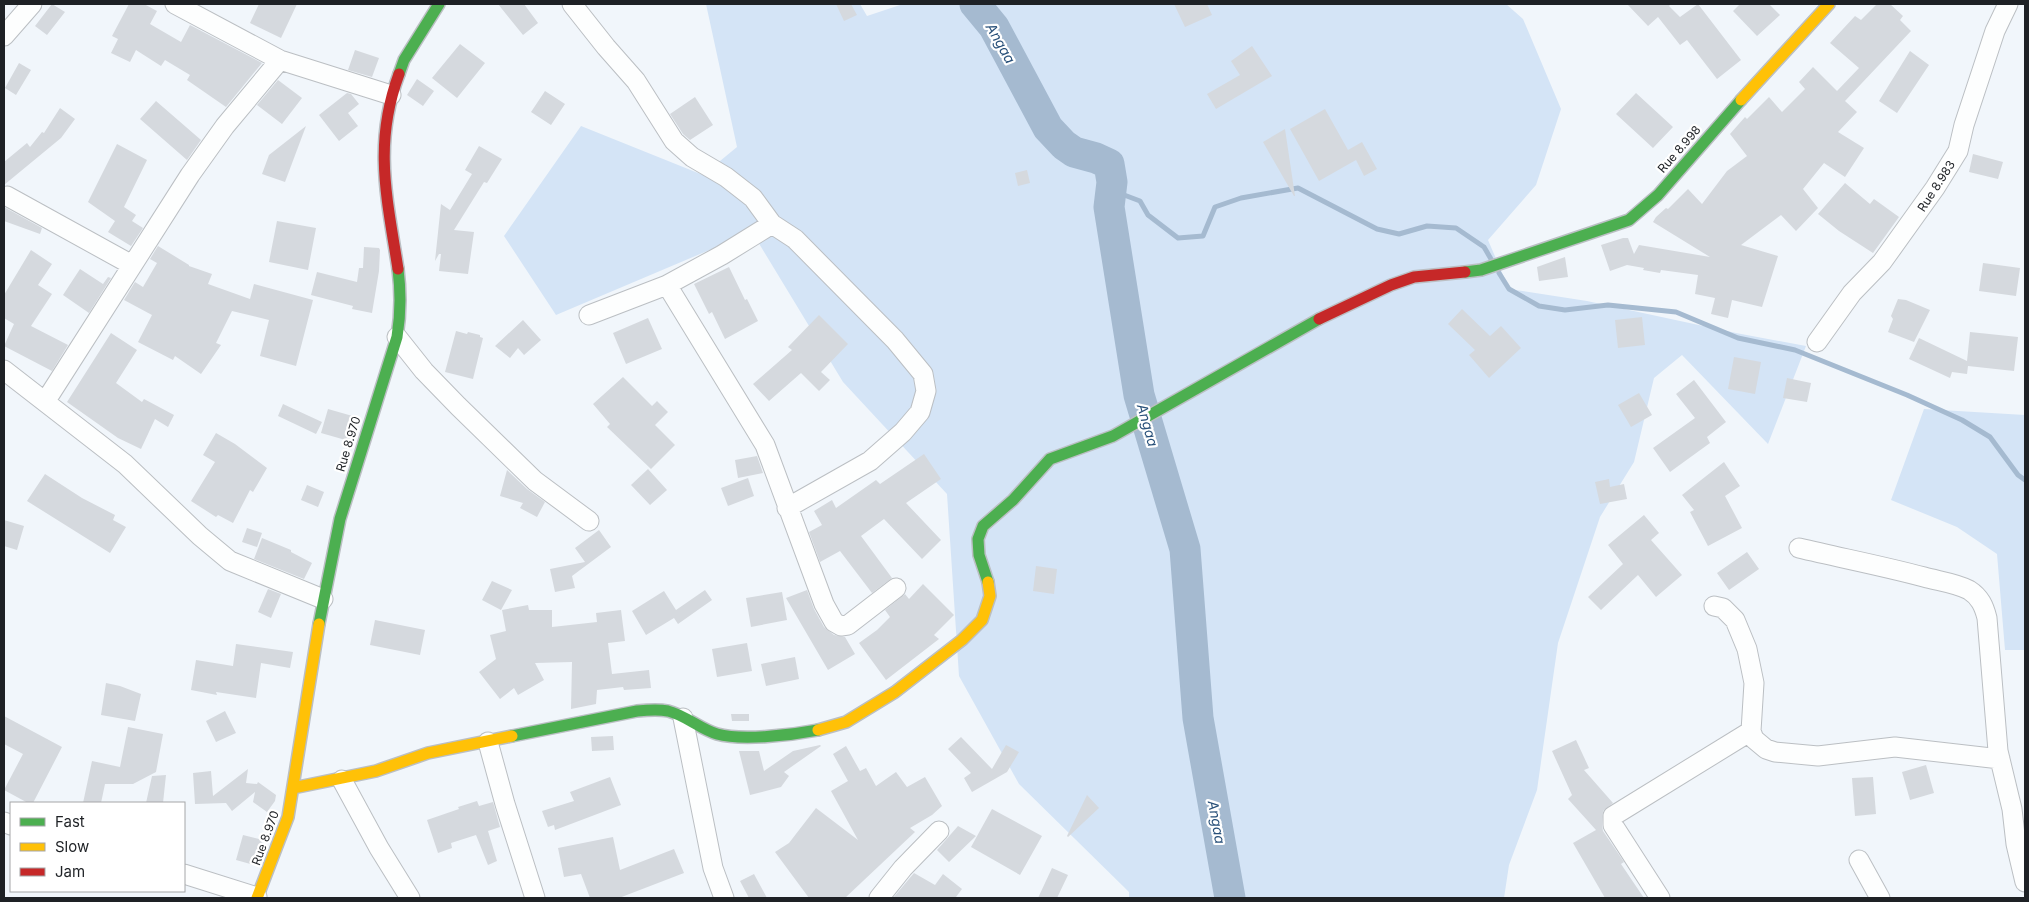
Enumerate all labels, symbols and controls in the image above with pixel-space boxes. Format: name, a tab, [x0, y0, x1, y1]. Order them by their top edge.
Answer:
water label: Angaa	[982, 19, 1019, 67]
street label: Rue 8.998	[1654, 122, 1704, 176]
street label: Rue 8.983	[1914, 158, 1958, 214]
water label: Angaa	[1134, 401, 1162, 449]
street label: Rue 8.970	[332, 415, 364, 473]
water label: Angaa	[1205, 798, 1229, 845]
legend	[10, 802, 185, 892]
street label: Rue 8.970	[248, 809, 282, 867]
text: Fast	[55, 812, 85, 831]
text: Slow	[55, 837, 89, 856]
text: Jam	[55, 862, 85, 881]

